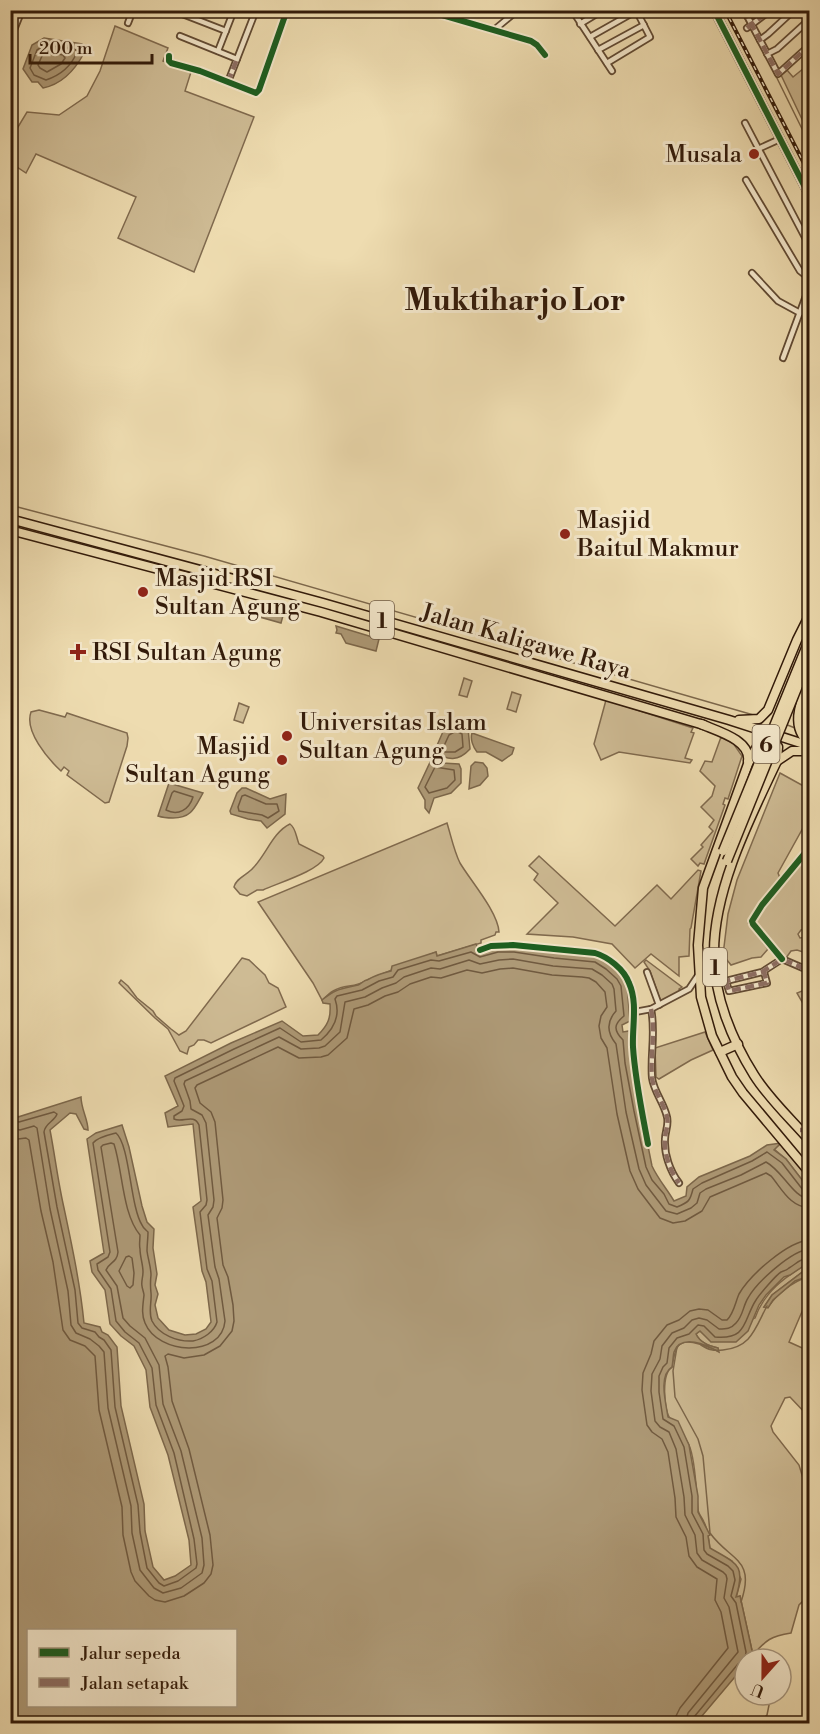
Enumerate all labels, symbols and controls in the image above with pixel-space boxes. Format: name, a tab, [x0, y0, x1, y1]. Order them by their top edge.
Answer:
scale bar	[30, 27, 152, 65]
text: 200 m	[39, 37, 93, 60]
place label: Musala	[665, 140, 743, 170]
marker: Musala	[747, 147, 761, 161]
district label: Muktiharjo Lor	[405, 282, 625, 320]
place label: Masjid Baitul Makmur	[576, 506, 739, 564]
marker: Masjid Baitul Makmur	[558, 527, 572, 541]
place label: Masjid RSI Sultan Agung	[155, 564, 300, 622]
marker: Masjid RSI Sultan Agung	[136, 585, 150, 599]
street label: Jalan Kaligawe Raya	[416, 597, 635, 687]
road number: 1	[370, 601, 394, 639]
place label: RSI Sultan Agung	[92, 638, 282, 668]
marker: RSI Sultan Agung	[69, 643, 87, 661]
place label: Universitas Islam Sultan Agung	[299, 708, 487, 766]
road number: 6	[752, 725, 780, 763]
marker: Universitas Islam Sultan Agung	[280, 729, 294, 743]
place label: Masjid Sultan Agung	[125, 732, 271, 790]
marker: Masjid Sultan Agung	[275, 753, 289, 767]
road number: 1	[703, 948, 727, 986]
legend	[27, 1629, 237, 1707]
text: Jalur sepeda	[80, 1642, 182, 1665]
north arrow	[733, 1647, 793, 1707]
text: Jalan setapak	[80, 1672, 190, 1695]
text: U	[748, 1678, 767, 1702]

